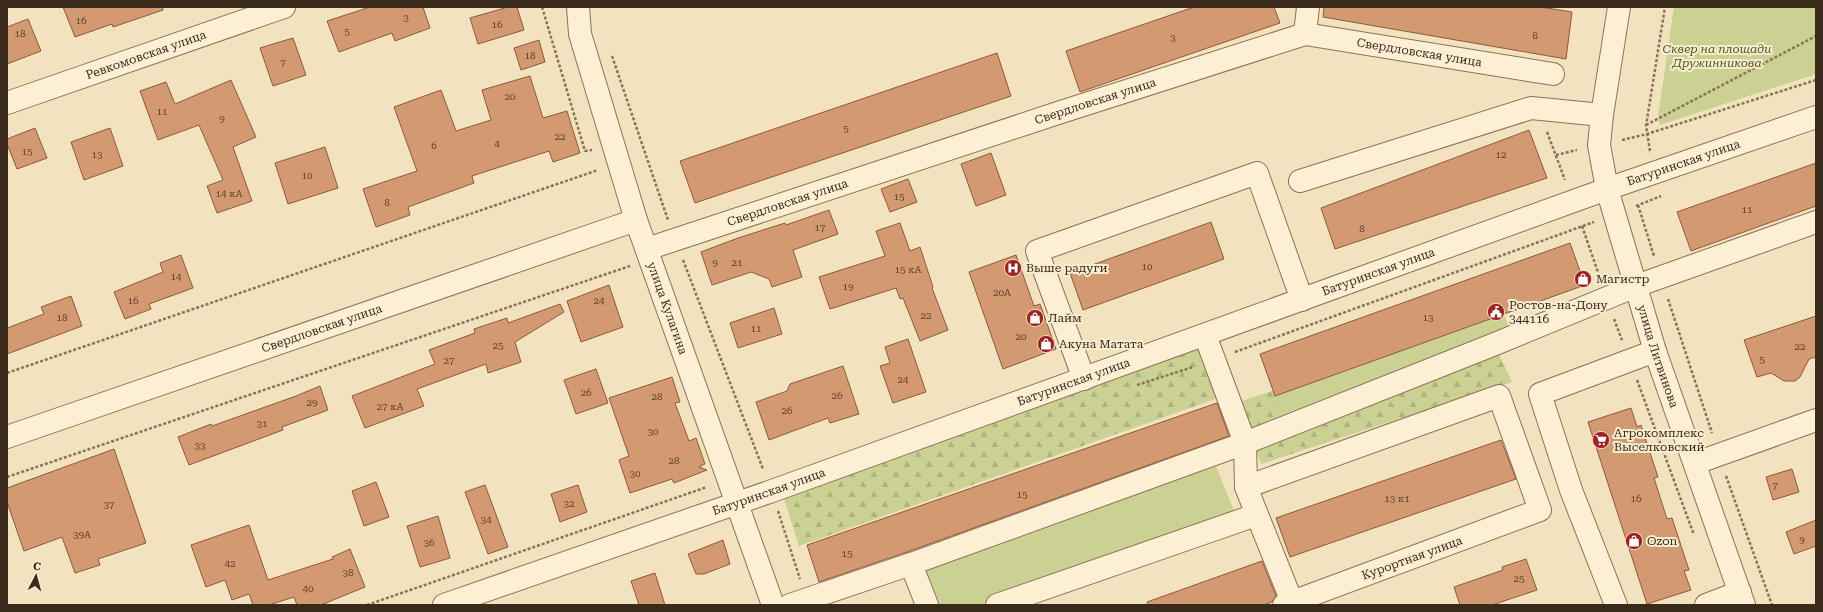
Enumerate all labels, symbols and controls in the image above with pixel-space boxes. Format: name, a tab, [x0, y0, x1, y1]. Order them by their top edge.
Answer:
house number: 3	[403, 12, 409, 23]
house number: 16	[75, 15, 87, 26]
house number: 16	[491, 19, 503, 30]
house number: 5	[344, 26, 350, 37]
street label: Ревкомовская улица	[84, 27, 208, 82]
house number: 18	[14, 28, 26, 39]
house number: 8	[1532, 30, 1538, 41]
house number: 3	[1170, 32, 1176, 43]
street label: Свердловская улица	[1356, 35, 1483, 69]
park label: Сквер на площади Дружинникова	[1662, 42, 1772, 70]
house number: 18	[524, 50, 536, 61]
house number: 7	[280, 57, 286, 68]
street label: Свердловская улица	[1033, 75, 1158, 127]
house number: 20	[504, 91, 516, 102]
house number: 11	[156, 106, 168, 117]
house number: 9	[219, 113, 225, 124]
house number: 5	[843, 123, 849, 134]
house number: 22	[554, 131, 566, 142]
street label: Батуринская улица	[1625, 137, 1742, 189]
house number: 4	[494, 138, 500, 149]
house number: 6	[431, 140, 437, 151]
house number: 15	[21, 146, 33, 157]
house number: 13	[91, 149, 103, 160]
house number: 12	[1495, 149, 1507, 160]
house number: 10	[301, 170, 313, 181]
street label: Свердловская улица	[725, 176, 850, 229]
house number: 14 кА	[215, 188, 243, 199]
house number: 15	[893, 191, 905, 202]
house number: 8	[384, 197, 390, 208]
house number: 11	[1741, 204, 1753, 215]
house number: 17	[814, 222, 826, 233]
house number: 8	[1359, 223, 1365, 234]
street label: Батуринская улица	[1320, 245, 1437, 299]
house number: 9	[712, 257, 718, 268]
house number: 21	[731, 257, 743, 268]
hospital icon: Выше радуги	[1003, 258, 1023, 278]
street label: улица Кулагина	[645, 260, 690, 357]
place label: Выше радуги	[1026, 261, 1108, 275]
house number: 10	[1141, 261, 1153, 272]
house number: 15 кА	[894, 264, 922, 275]
shop icon: Магистр	[1573, 269, 1593, 289]
house number: 14	[170, 271, 182, 282]
place label: Магистр	[1596, 272, 1649, 286]
house number: 19	[842, 281, 854, 292]
house number: 20А	[993, 287, 1011, 298]
house number: 16	[127, 295, 139, 306]
house number: 24	[593, 295, 605, 306]
place label: Ростов-на-Дону 344116	[1509, 298, 1609, 326]
street label: Свердловская улица	[260, 301, 384, 356]
public building icon: Ростов-на-Дону 344116	[1486, 302, 1506, 322]
street label: улица Литвинова	[1635, 303, 1681, 410]
shop icon: Лайм	[1025, 308, 1045, 328]
house number: 22	[920, 310, 932, 321]
place label: Лайм	[1048, 311, 1082, 325]
house number: 18	[56, 312, 68, 323]
house number: 13	[1422, 312, 1434, 323]
house number: 11	[750, 323, 762, 334]
house number: 20	[1015, 331, 1027, 342]
shop icon: Акуна Матата	[1036, 334, 1056, 354]
place label: Акуна Матата	[1059, 337, 1144, 351]
house number: 25	[492, 340, 504, 351]
house number: 22	[1794, 341, 1806, 352]
house number: 5	[1759, 354, 1765, 365]
house number: 27	[443, 355, 455, 366]
street label: Батуринская улица	[1015, 355, 1132, 409]
house number: 24	[897, 374, 909, 385]
house number: 26	[580, 387, 592, 398]
house number: 26	[831, 390, 843, 401]
house number: 28	[651, 391, 663, 402]
house number: 29	[306, 397, 318, 408]
house number: 27 кА	[376, 401, 404, 412]
house number: 26	[781, 405, 793, 416]
house number: 31	[256, 418, 268, 429]
house number: 30	[647, 426, 659, 437]
place label: Агрокомплекс Выселковский	[1614, 426, 1705, 454]
supermarket icon: Агрокомплекс Выселковский	[1591, 430, 1611, 450]
house number: 33	[194, 440, 206, 451]
house number: 28	[668, 455, 680, 466]
street label: Батуринская улица	[710, 465, 828, 518]
house number: 30	[629, 468, 641, 479]
house number: 7	[1772, 480, 1778, 491]
house number: 15	[1016, 489, 1028, 500]
house number: 13 к1	[1384, 493, 1410, 504]
house number: 16	[1630, 493, 1642, 504]
house number: 32	[563, 498, 575, 509]
house number: 37	[103, 499, 115, 510]
house number: 34	[480, 514, 492, 525]
house number: 39А	[73, 529, 91, 540]
shop icon: Ozon	[1624, 531, 1644, 551]
street label: Курортная улица	[1360, 533, 1465, 583]
place label: Ozon	[1647, 534, 1678, 548]
house number: 9	[1799, 534, 1805, 545]
house number: 36	[423, 537, 435, 548]
house number: 15	[841, 548, 853, 559]
north arrow	[16, 556, 56, 596]
house number: 42	[224, 558, 236, 569]
text: С	[32, 560, 42, 573]
house number: 38	[342, 567, 354, 578]
house number: 25	[1513, 573, 1525, 584]
house number: 40	[302, 583, 314, 594]

